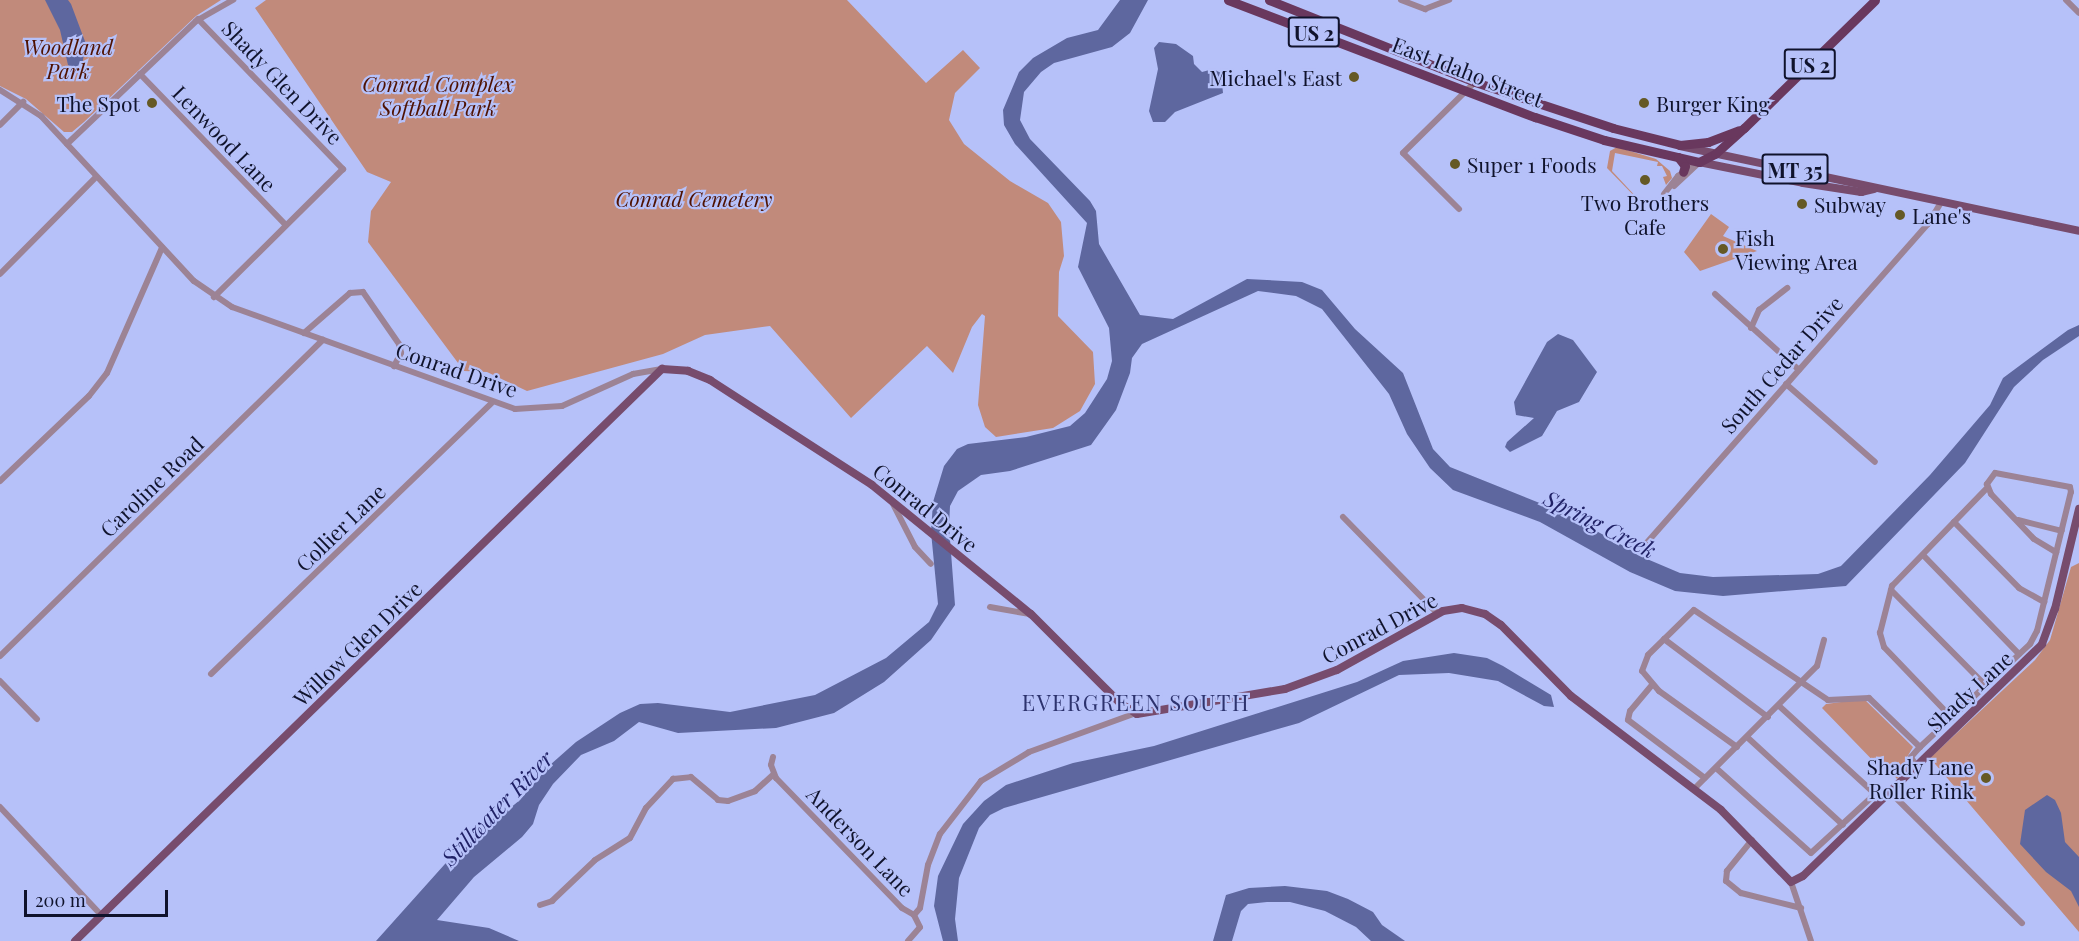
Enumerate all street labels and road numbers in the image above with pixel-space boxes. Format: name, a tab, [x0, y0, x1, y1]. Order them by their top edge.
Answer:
street label: Shady Glen Drive	[218, 15, 348, 149]
road number: US 2	[1287, 15, 1341, 49]
street label: East Idaho Street	[1389, 31, 1547, 111]
road number: US 2	[1783, 47, 1837, 81]
street label: Lenwood Lane	[168, 80, 282, 196]
road number: MT 35	[1760, 152, 1830, 186]
street label: South Cedar Drive	[1714, 290, 1848, 438]
street label: Conrad Drive	[393, 336, 521, 402]
street label: Caroline Road	[94, 431, 208, 541]
street label: Conrad Drive	[869, 457, 983, 557]
street label: Collier Lane	[290, 478, 390, 576]
street label: Willow Glen Drive	[287, 575, 427, 711]
street label: Conrad Drive	[1317, 586, 1441, 668]
street label: Shady Lane	[1921, 645, 2017, 737]
street label: Anderson Lane	[802, 781, 920, 901]

